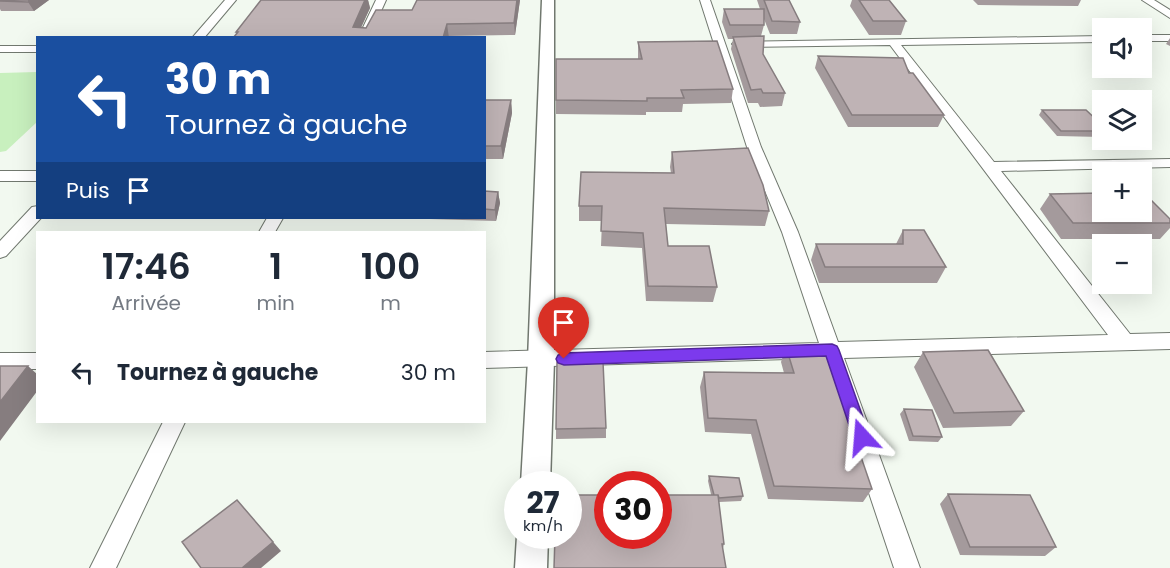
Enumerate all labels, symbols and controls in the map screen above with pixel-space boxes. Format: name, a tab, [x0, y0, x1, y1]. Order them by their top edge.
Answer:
map controls	[1092, 18, 1152, 294]
button: sound	[1092, 18, 1152, 78]
text: 30 m	[165, 50, 271, 109]
icon: left	[66, 60, 144, 138]
button: layers	[1092, 90, 1152, 150]
text: Tournez à gauche	[165, 106, 407, 143]
button: +	[1092, 162, 1152, 222]
icon: arrive	[122, 174, 155, 207]
text: Puis	[66, 175, 110, 206]
button: −	[1092, 234, 1152, 294]
text: 17:46	[102, 241, 191, 292]
text: 1	[269, 241, 282, 292]
text: 100	[361, 241, 420, 292]
text: Arrivée	[112, 289, 181, 317]
text: min	[257, 289, 295, 317]
text: m	[380, 289, 401, 317]
pin	[538, 297, 589, 359]
icon: arrive	[547, 306, 580, 339]
icon: left	[66, 356, 99, 389]
text: Tournez à gauche	[117, 357, 318, 388]
text: 30 m	[401, 357, 456, 388]
position arrow	[830, 405, 894, 469]
speed limit sign: 30	[594, 471, 672, 549]
text: 27	[526, 481, 560, 524]
text: km/h	[523, 515, 563, 536]

